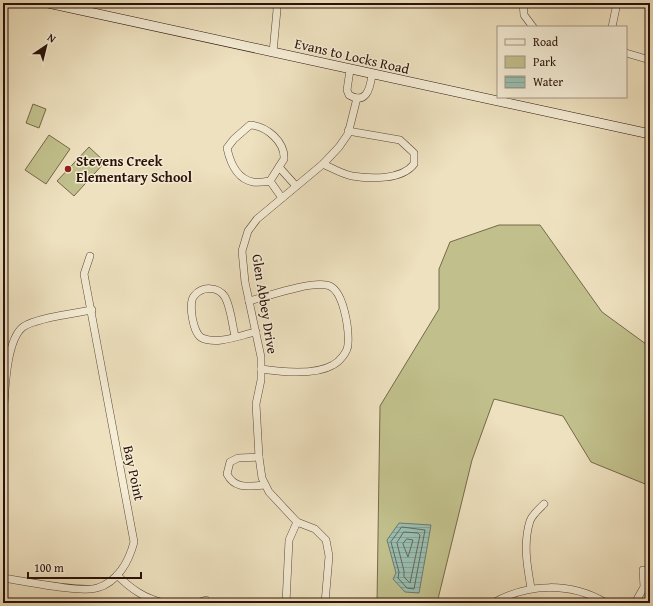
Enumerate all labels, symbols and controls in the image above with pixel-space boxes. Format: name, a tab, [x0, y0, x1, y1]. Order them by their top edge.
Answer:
north arrow	[26, 26, 66, 66]
legend	[497, 26, 627, 98]
text: N	[44, 29, 60, 47]
street label: Evans to Locks Road	[293, 33, 412, 79]
text: Road	[533, 33, 559, 50]
text: Park	[533, 53, 557, 70]
text: Water	[533, 73, 563, 90]
place label: Stevens Creek Elementary School	[76, 151, 193, 187]
marker: Stevens Creek Elementary School	[63, 164, 73, 174]
street label: Glen Abbey Drive	[247, 253, 283, 356]
street label: Bay Point	[118, 444, 150, 503]
scale bar	[28, 554, 141, 580]
text: 100 m	[34, 559, 64, 576]

